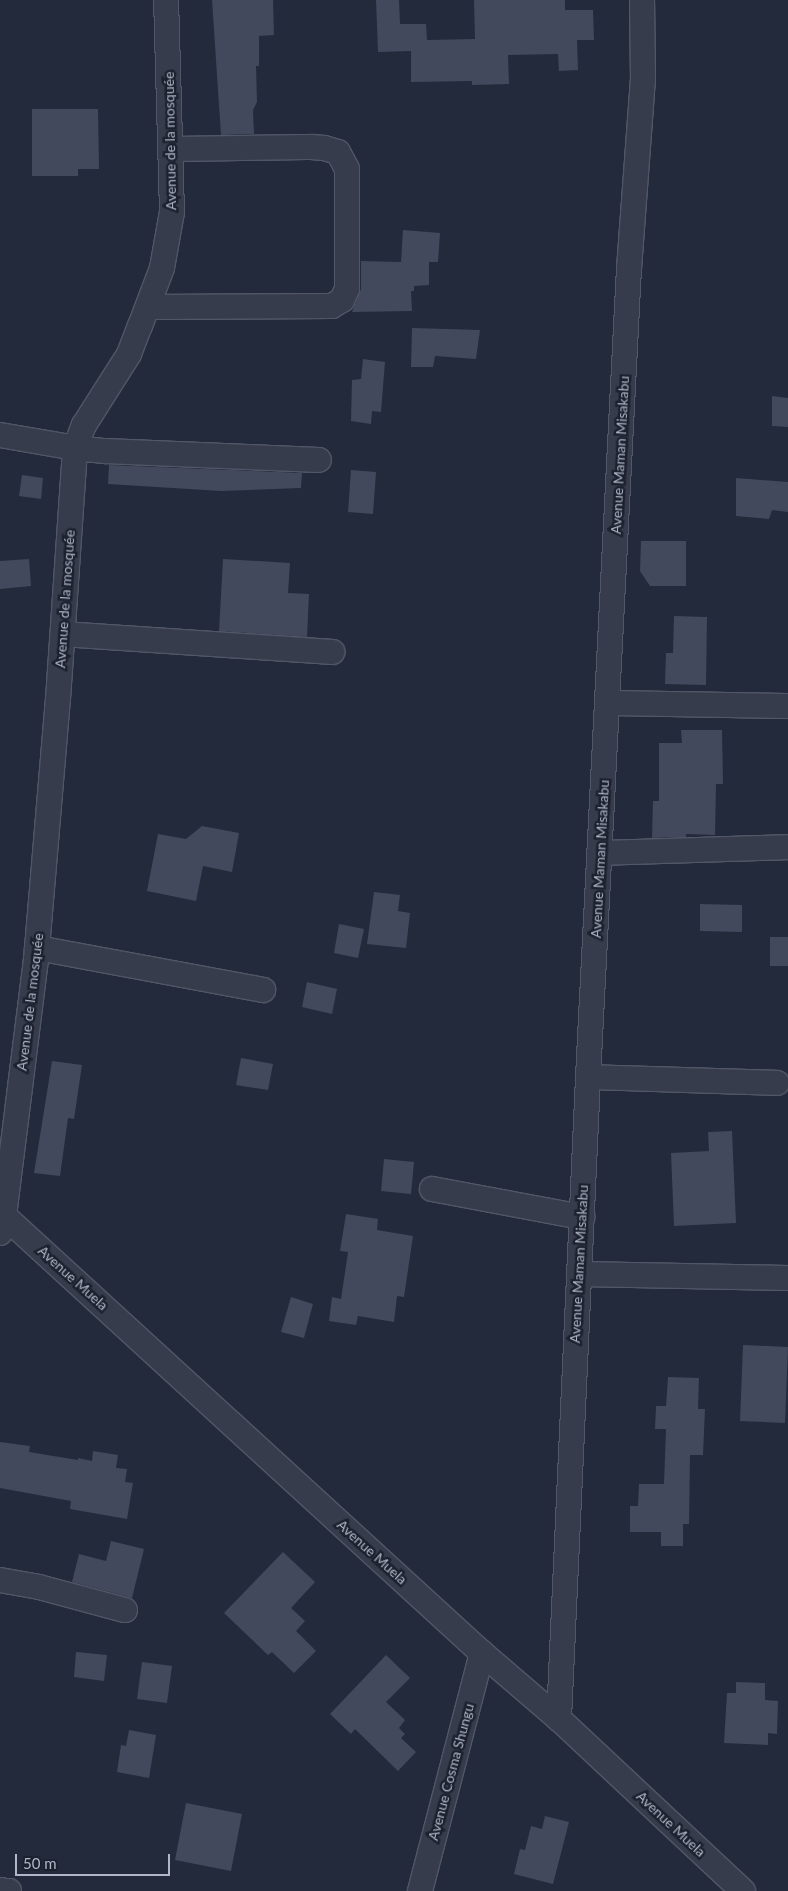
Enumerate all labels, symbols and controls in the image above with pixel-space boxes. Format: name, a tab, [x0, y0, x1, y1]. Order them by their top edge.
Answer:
street label: Avenue de la mosquée	[160, 72, 180, 210]
street label: Avenue Maman Misakabu	[607, 375, 633, 535]
street label: Avenue de la mosquée	[52, 529, 78, 669]
street label: Avenue Maman Misakabu	[587, 779, 613, 939]
street label: Avenue de la mosquée	[13, 932, 47, 1072]
street label: Avenue Maman Misakabu	[566, 1184, 592, 1344]
street label: Avenue Muela	[35, 1242, 111, 1314]
street label: Avenue Muela	[334, 1516, 410, 1588]
street label: Avenue Cosma Shungu	[425, 1702, 477, 1842]
street label: Avenue Muela	[633, 1788, 709, 1860]
scale bar	[18, 1844, 172, 1876]
text: 50 m	[23, 1854, 57, 1872]

